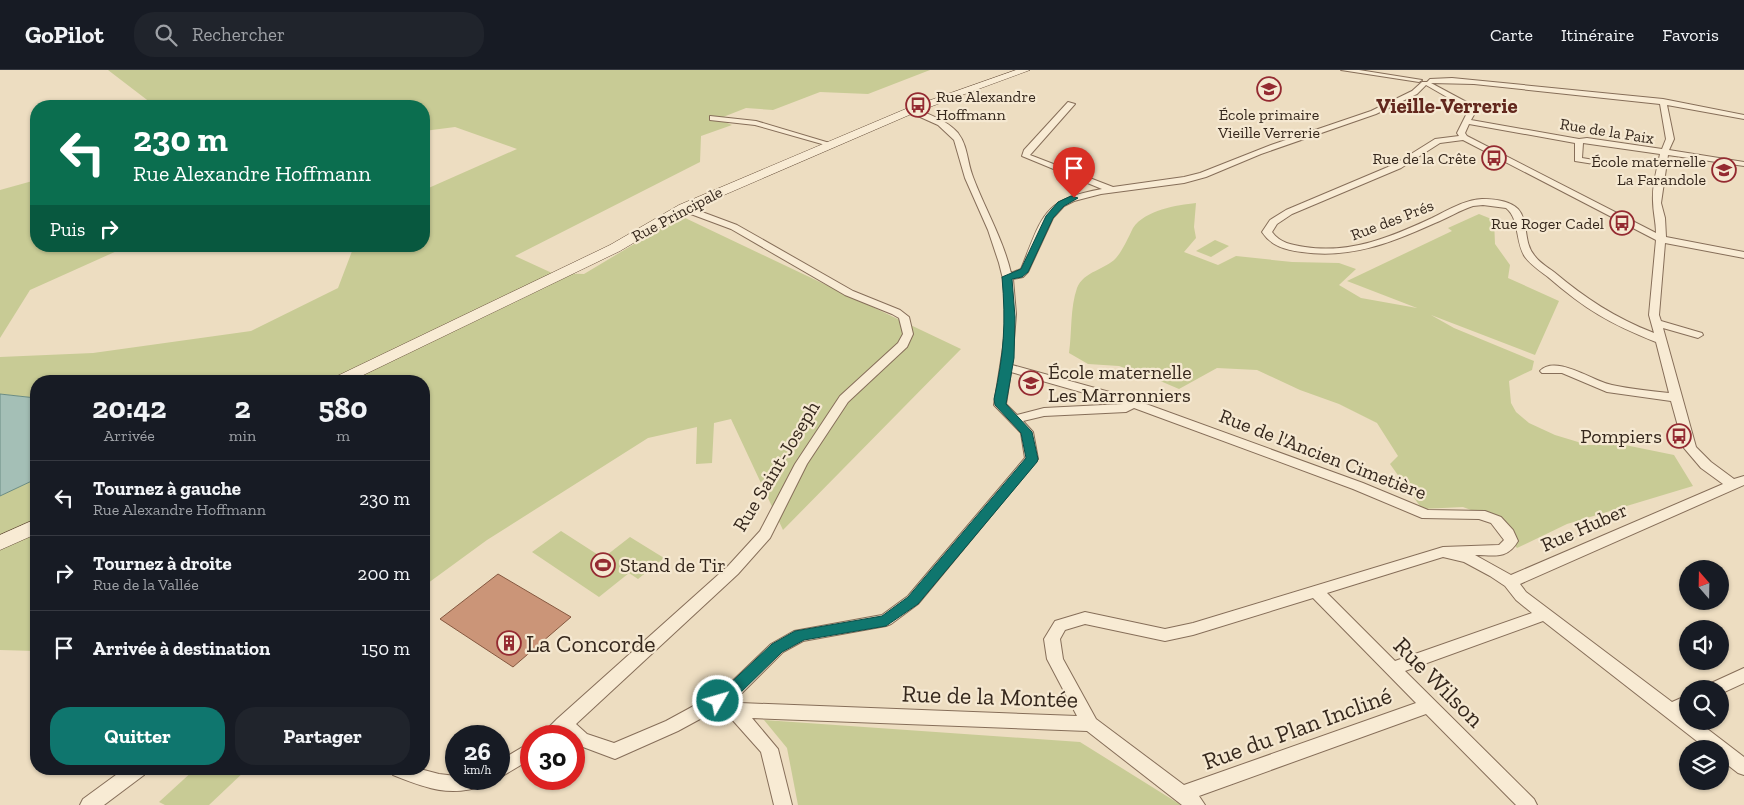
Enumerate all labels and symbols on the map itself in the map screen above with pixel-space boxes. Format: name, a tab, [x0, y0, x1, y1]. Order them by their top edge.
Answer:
school or university icon: École primaire Vieille Verrerie	[1256, 76, 1282, 102]
place label: Rue Alexandre Hoffmann	[936, 87, 1036, 124]
bus stop icon: Rue Alexandre Hoffmann	[905, 92, 931, 118]
district label: Vieille-Verrerie	[1376, 93, 1518, 118]
place label: École primaire Vieille Verrerie	[1217, 105, 1320, 142]
street label: Rue de la Paix	[1559, 114, 1655, 148]
bus stop icon: Rue de la Crête	[1481, 145, 1507, 171]
pin	[1053, 147, 1095, 198]
place label: Rue de la Crête	[1372, 149, 1476, 168]
place label: École maternelle La Farandole	[1591, 152, 1706, 189]
school or university icon: École maternelle La Farandole	[1711, 157, 1737, 183]
street label: Rue Principale	[629, 182, 725, 246]
street label: Rue des Prés	[1348, 195, 1436, 245]
bus stop icon: Rue Roger Cadel	[1609, 210, 1635, 236]
place label: Rue Roger Cadel	[1491, 214, 1604, 233]
place label: École maternelle Les Marronniers	[1048, 360, 1192, 407]
school or university icon: École maternelle Les Marronniers	[1018, 370, 1044, 396]
street label: Rue Saint-Joseph	[728, 396, 825, 536]
street label: Rue de l'Ancien Cimetière	[1216, 403, 1430, 505]
bus stop icon: Pompiers	[1666, 423, 1692, 449]
place label: Pompiers	[1580, 424, 1662, 448]
street label: Rue Huber	[1537, 497, 1631, 557]
sports icon: Stand de Tir	[590, 552, 616, 578]
place label: Stand de Tir	[620, 553, 726, 577]
north arrow	[1679, 560, 1729, 610]
place label: La Concorde	[526, 629, 656, 658]
building icon: La Concorde	[496, 630, 522, 656]
street label: Rue Wilson	[1388, 631, 1490, 733]
position arrow	[691, 674, 743, 726]
street label: Rue de la Montée	[901, 678, 1079, 714]
street label: Rue du Plan Incliné	[1199, 680, 1395, 776]
speed limit sign: 30	[520, 725, 585, 790]

